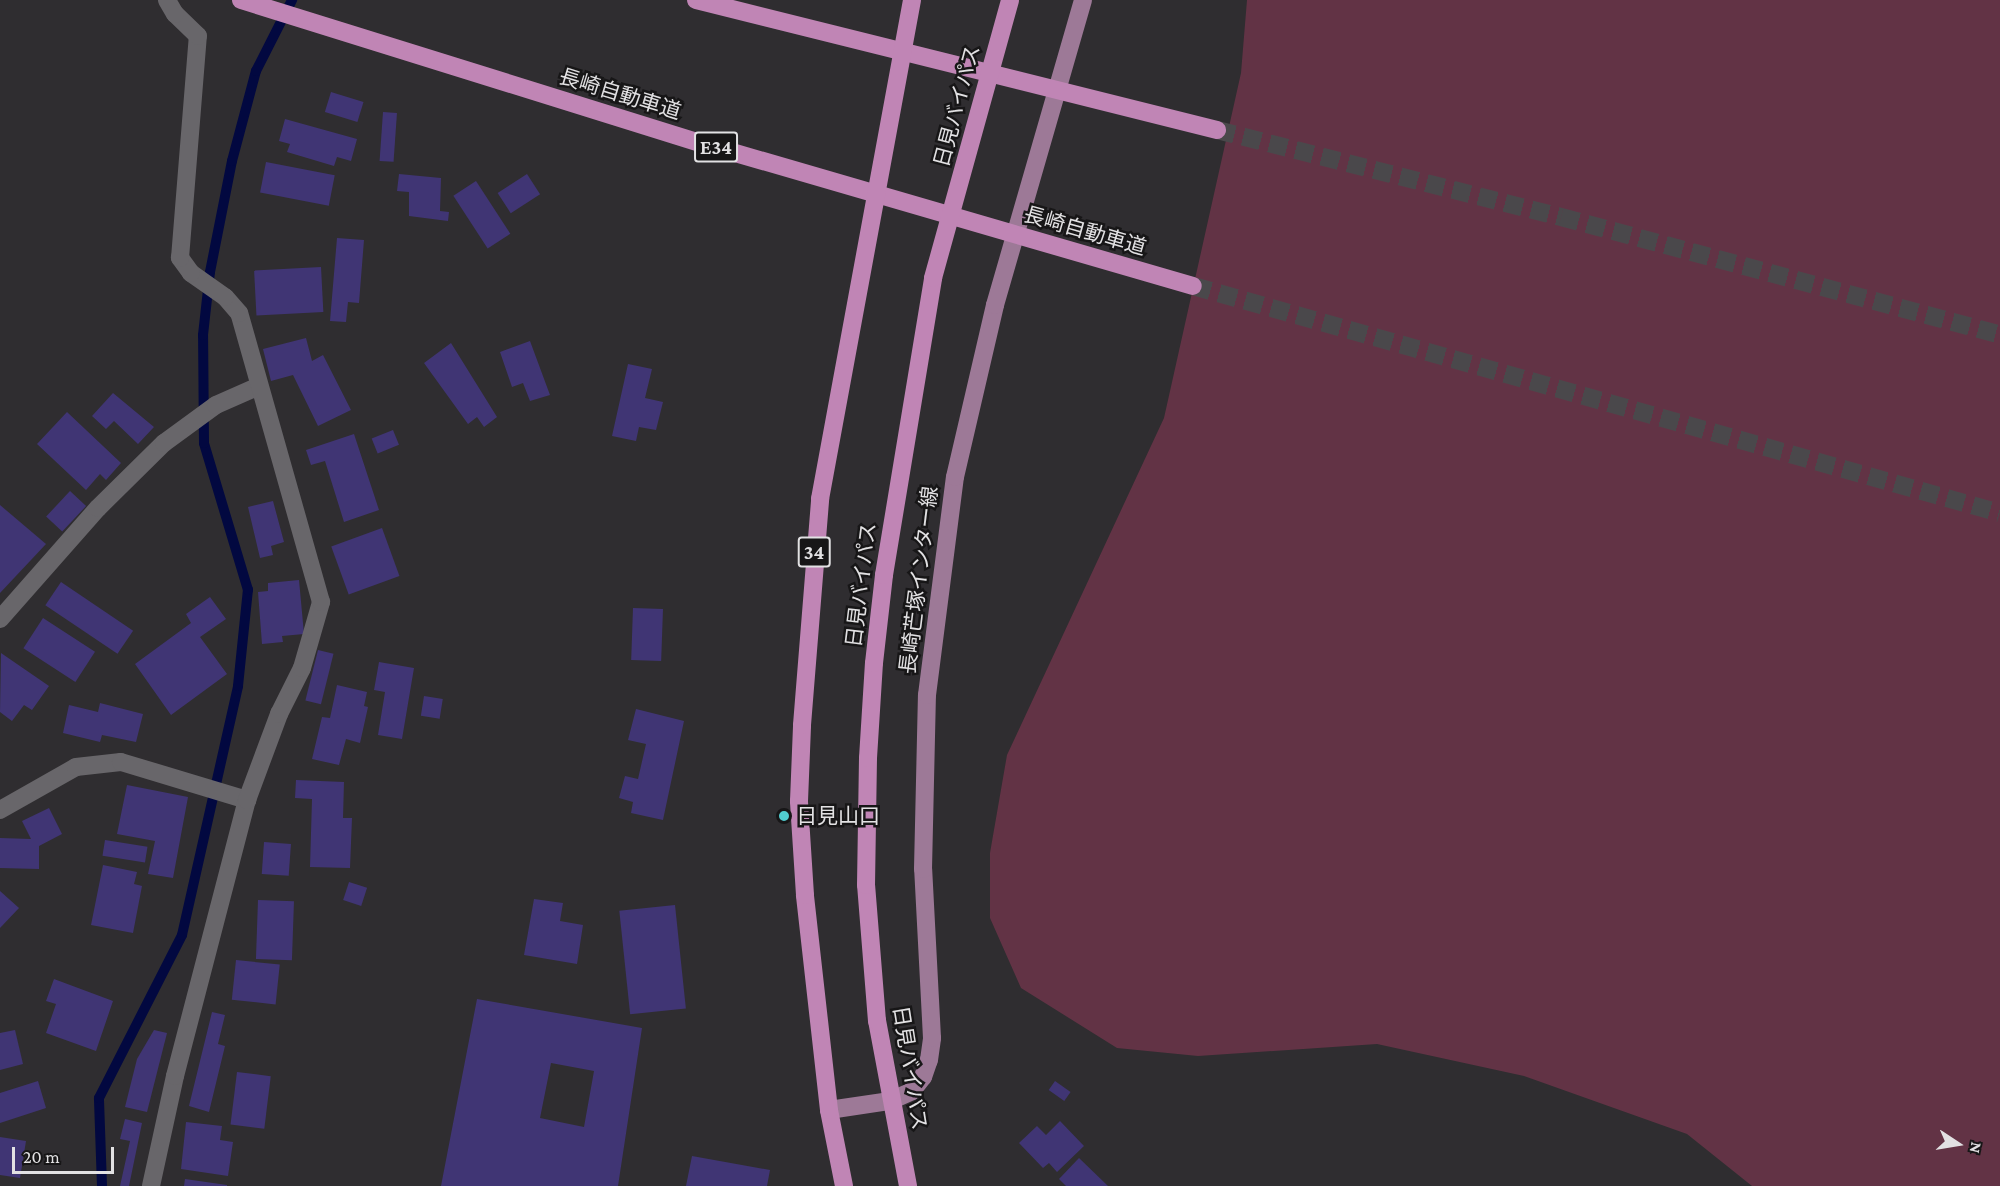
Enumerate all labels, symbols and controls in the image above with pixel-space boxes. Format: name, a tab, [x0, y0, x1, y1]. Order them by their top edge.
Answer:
street label: 日見バイパス	[929, 42, 985, 170]
street label: 長崎自動車道	[556, 64, 684, 124]
road number: E34	[694, 130, 738, 164]
street label: 長崎自動車道	[1021, 202, 1149, 260]
street label: 長崎芒塚インター線	[895, 485, 943, 675]
street label: 日見バイパス	[841, 521, 881, 649]
road number: 34	[798, 535, 830, 569]
place label: 日見山口	[796, 803, 880, 829]
marker: 日見山口	[777, 809, 791, 823]
street label: 日見バイパス	[888, 1004, 932, 1132]
north arrow	[1928, 1114, 1988, 1174]
scale bar	[15, 1135, 117, 1173]
text: N	[1967, 1141, 1986, 1155]
text: 20 m	[23, 1147, 60, 1167]

